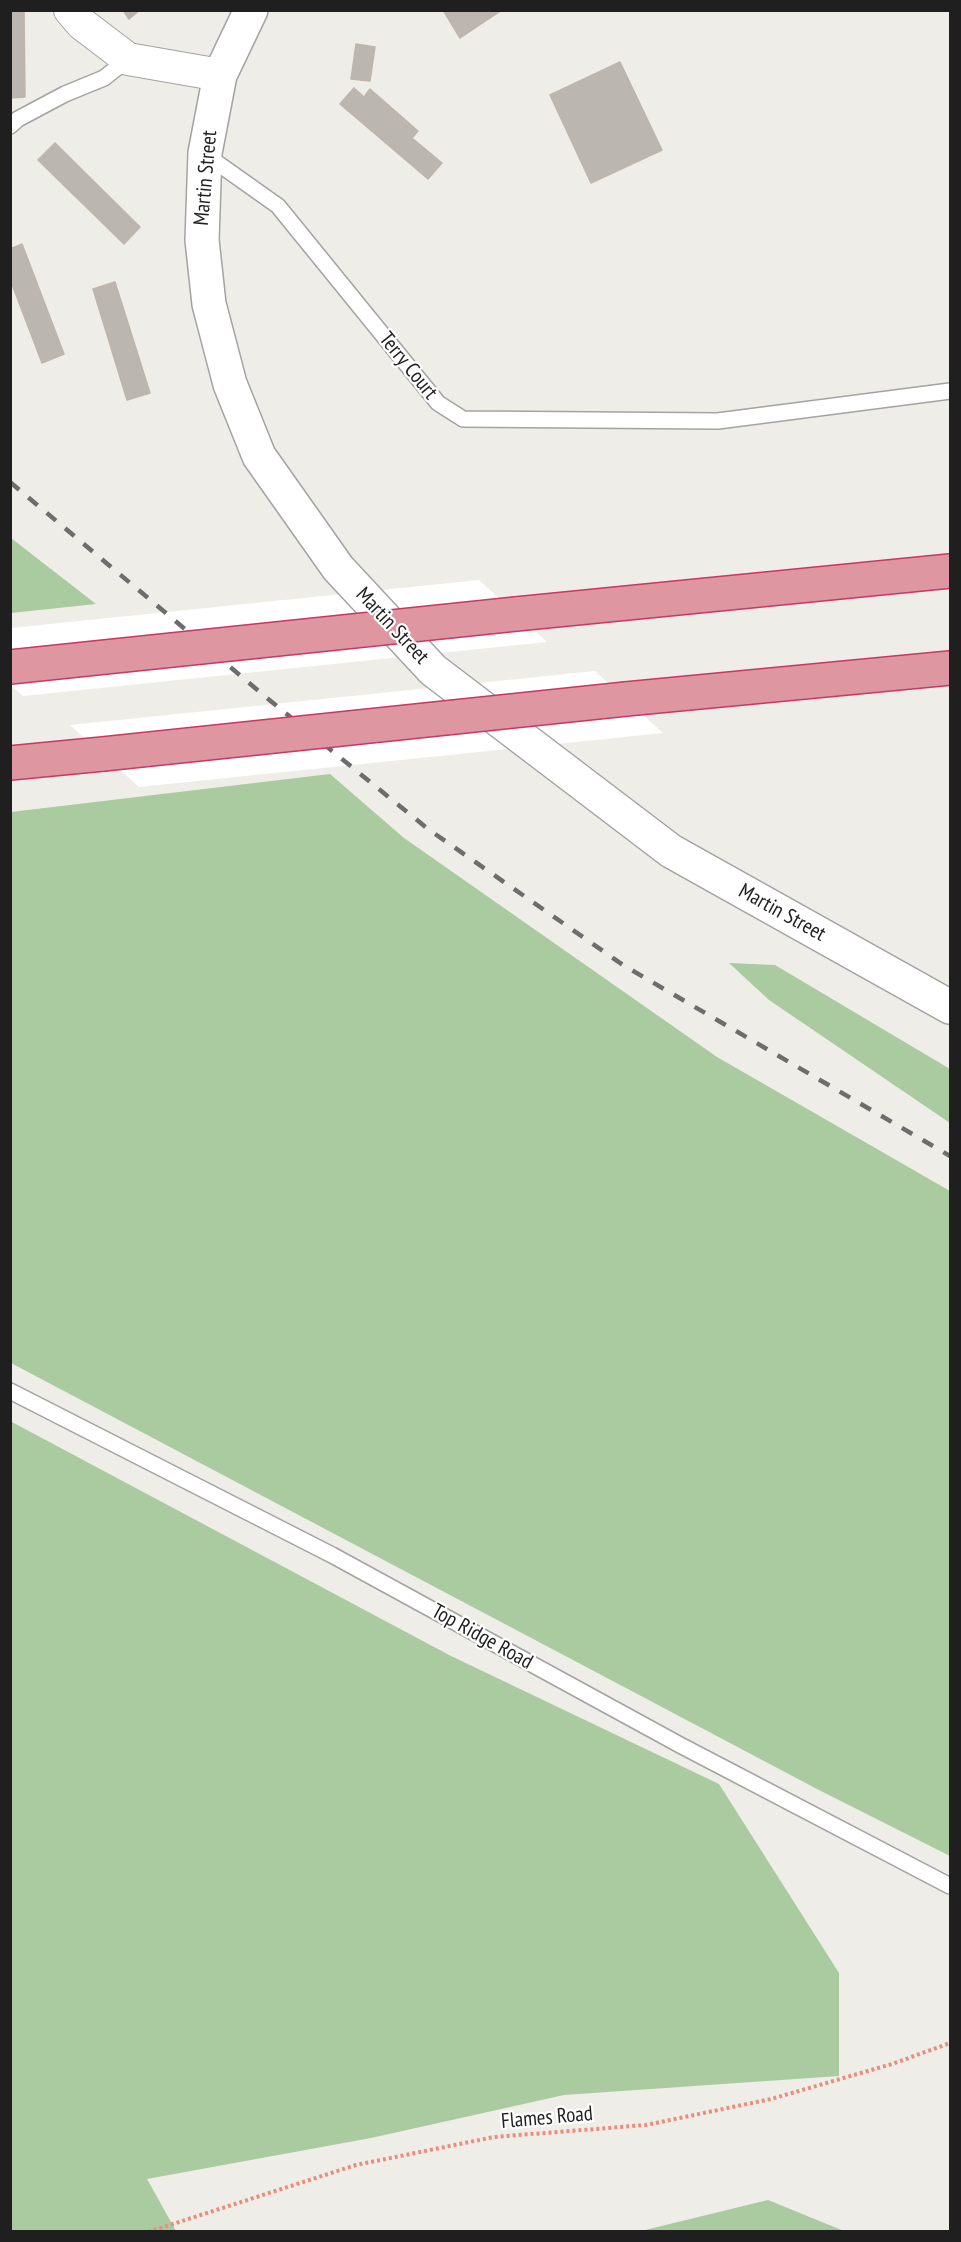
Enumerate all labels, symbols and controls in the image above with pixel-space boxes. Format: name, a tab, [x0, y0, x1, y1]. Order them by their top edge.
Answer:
street label: Martin Street	[189, 129, 223, 227]
street label: Terry Court	[373, 327, 443, 405]
street label: Martin Street	[350, 582, 434, 670]
street label: Martin Street	[734, 879, 830, 947]
street label: Top Ridge Road	[427, 1599, 537, 1675]
street label: Flames Road	[500, 2101, 594, 2135]

